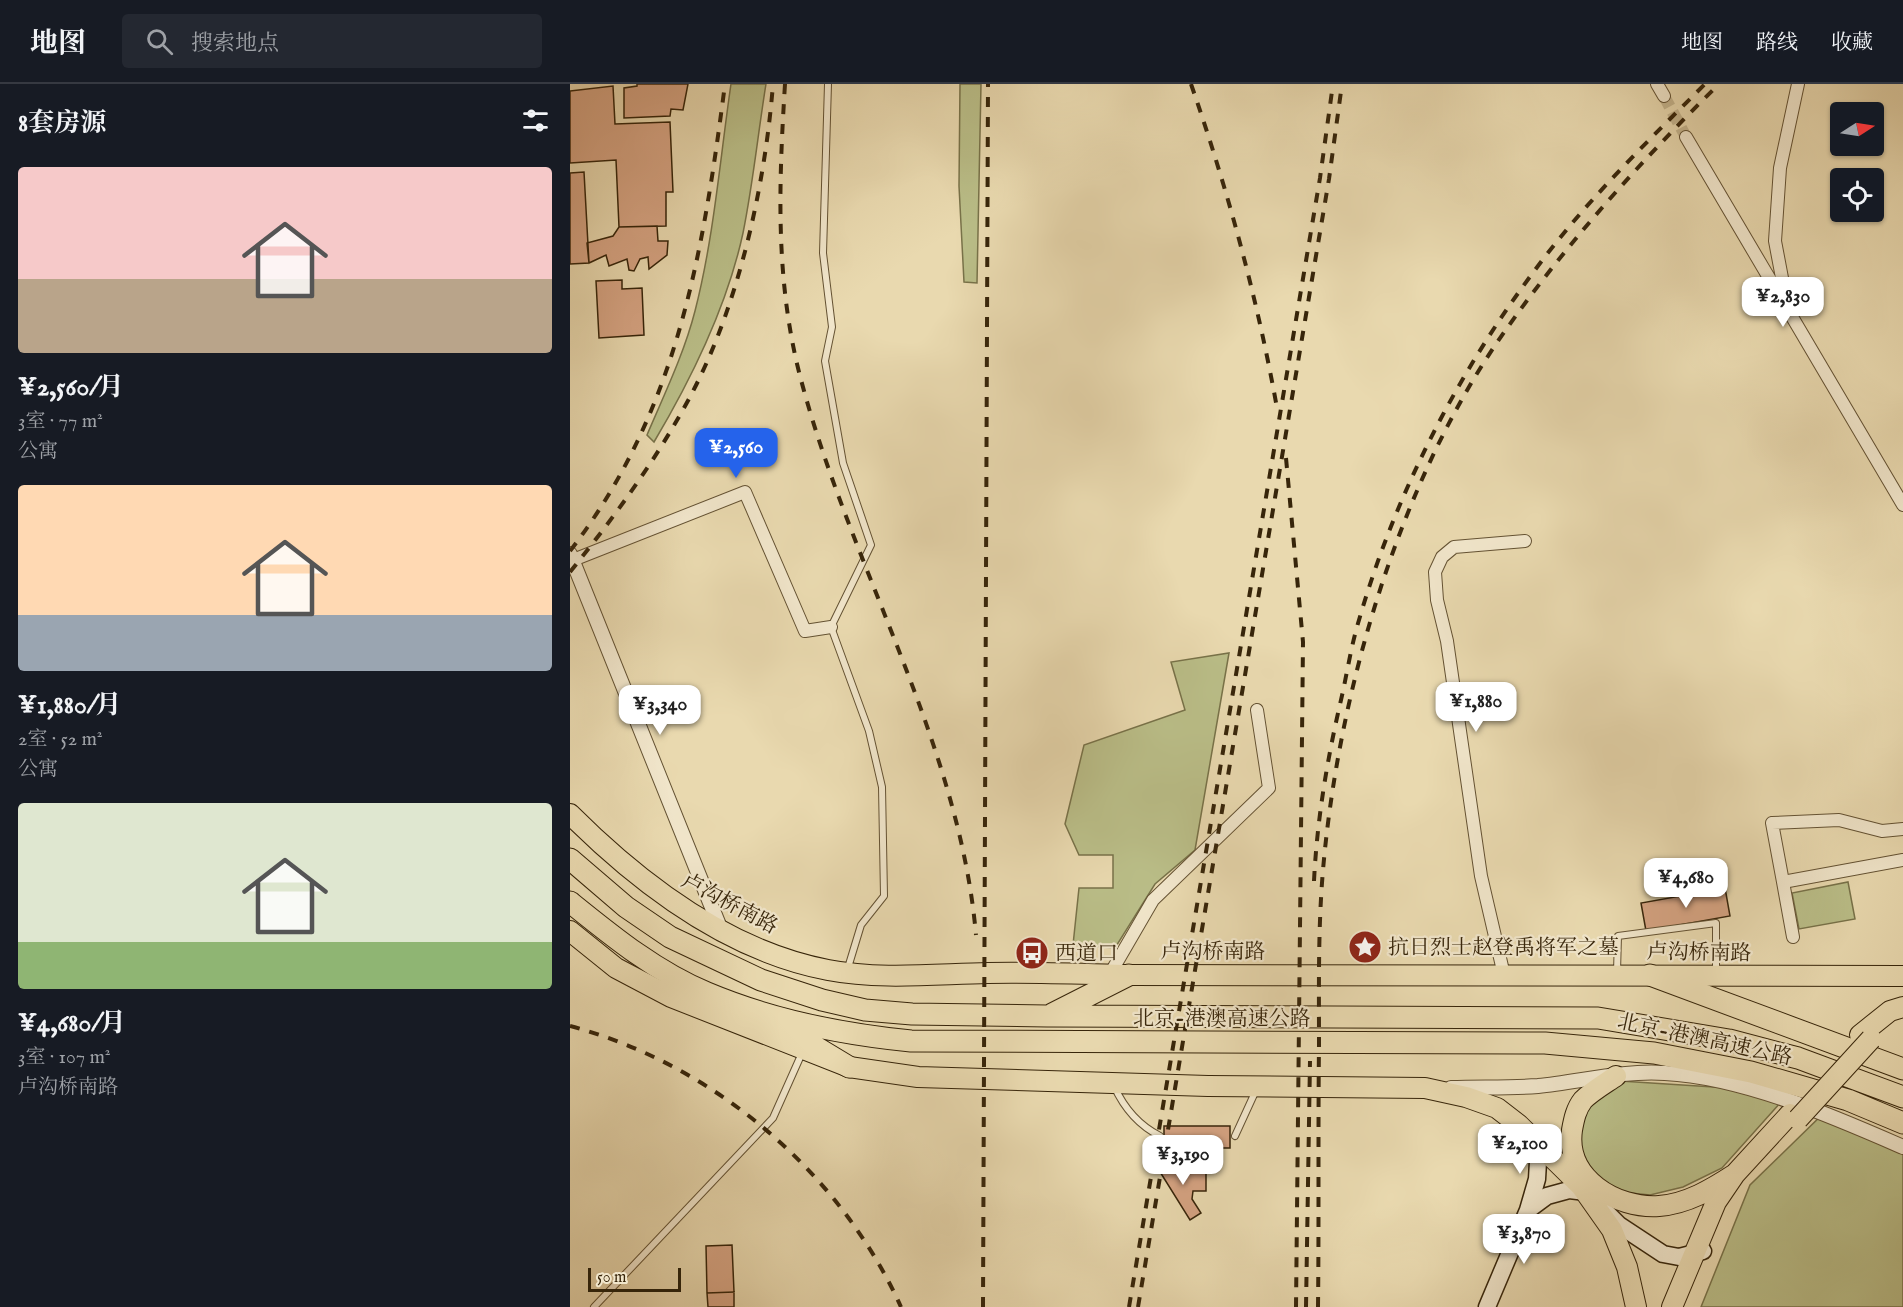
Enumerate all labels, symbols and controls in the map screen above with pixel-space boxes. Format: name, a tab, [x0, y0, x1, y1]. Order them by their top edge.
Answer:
search box	[122, 14, 542, 68]
icon: search	[143, 25, 176, 58]
text: 地图	[30, 27, 86, 62]
text: 搜索地点	[191, 30, 279, 58]
text: 地图	[1681, 30, 1723, 57]
text: 路线	[1756, 30, 1798, 57]
text: 收藏	[1831, 30, 1873, 57]
north arrow	[1830, 102, 1884, 156]
map controls	[1830, 102, 1884, 222]
icon: filters	[519, 104, 552, 137]
text: 8套房源	[18, 107, 106, 140]
button: locate	[1830, 168, 1884, 222]
icon: home	[231, 206, 339, 314]
pin: ¥2,830	[1734, 277, 1832, 328]
text: ¥2,830	[1756, 284, 1810, 309]
text: ¥2,560/月	[18, 371, 124, 404]
text: 3室 · 77 m²	[18, 409, 103, 434]
pin: ¥2,560	[687, 428, 785, 479]
text: ¥2,560	[709, 435, 763, 460]
text: 公寓	[18, 439, 58, 464]
icon: home	[231, 524, 339, 632]
pin: ¥1,880	[1427, 682, 1525, 733]
pin: ¥3,340	[611, 685, 709, 736]
text: ¥1,880/月	[18, 689, 122, 722]
text: ¥1,880	[1450, 689, 1502, 714]
text: ¥3,340	[633, 692, 687, 717]
text: 2室 · 52 m²	[18, 727, 102, 752]
text: 公寓	[18, 757, 58, 782]
icon: home	[231, 842, 339, 950]
pin: ¥4,680	[1637, 858, 1735, 909]
text: ¥4,680	[1658, 865, 1714, 890]
street label: 卢沟桥南路	[677, 868, 782, 941]
place icon: 抗日烈士赵登禹将军之墓	[1347, 929, 1383, 965]
bus stop icon: 西道口	[1014, 935, 1050, 971]
place label: 抗日烈士赵登禹将军之墓	[1388, 935, 1619, 962]
street label: 卢沟桥南路	[1161, 939, 1266, 966]
street label: 卢沟桥南路	[1646, 939, 1752, 968]
place label: 西道口	[1055, 941, 1118, 968]
street label: 北京-港澳高速公路	[1133, 1006, 1311, 1033]
text: ¥4,680/月	[18, 1007, 126, 1040]
street label: 北京-港澳高速公路	[1615, 1009, 1794, 1072]
text: 3室 · 107 m²	[18, 1045, 111, 1070]
text: 卢沟桥南路	[18, 1075, 118, 1100]
pin: ¥2,100	[1471, 1124, 1569, 1175]
text: ¥2,100	[1492, 1131, 1548, 1156]
pin: ¥3,190	[1134, 1135, 1232, 1186]
text: ¥3,190	[1156, 1142, 1210, 1167]
pin: ¥3,870	[1475, 1214, 1573, 1265]
text: ¥3,870	[1497, 1221, 1551, 1246]
scale bar	[588, 1265, 681, 1292]
text: 50 m	[597, 1268, 626, 1288]

